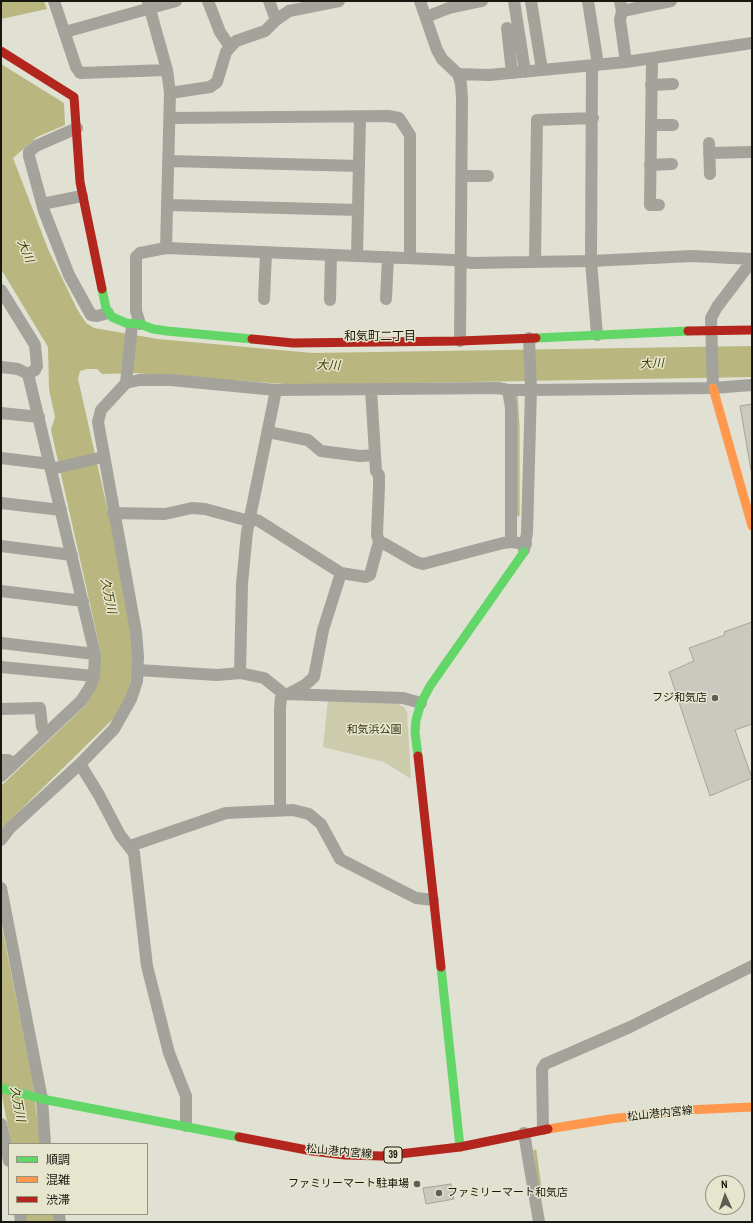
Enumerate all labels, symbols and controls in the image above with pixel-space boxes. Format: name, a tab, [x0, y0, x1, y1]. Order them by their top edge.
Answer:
water label: 大川	[14, 237, 36, 265]
district label: 和気町二丁目	[344, 330, 416, 344]
water label: 大川	[640, 356, 664, 372]
water label: 大川	[316, 358, 340, 374]
water label: 久万川	[97, 577, 119, 615]
place label: フジ和気店	[652, 691, 707, 705]
marker: フジ和気店	[710, 693, 720, 703]
park label: 和気浜公園	[347, 723, 401, 737]
water label: 久万川	[6, 1085, 28, 1123]
street label: 松山港内宮線	[626, 1104, 694, 1124]
legend	[8, 1143, 148, 1215]
street label: 松山港内宮線	[306, 1143, 372, 1161]
road number: 39	[384, 1147, 402, 1163]
text: 順調	[46, 1152, 70, 1168]
text: 混雑	[46, 1172, 70, 1188]
north arrow	[705, 1175, 745, 1215]
place label: ファミリーマート駐車場	[288, 1177, 409, 1191]
text: N	[721, 1177, 728, 1191]
marker: ファミリーマート駐車場	[412, 1179, 422, 1189]
place label: ファミリーマート和気店	[447, 1186, 568, 1200]
marker: ファミリーマート和気店	[434, 1188, 444, 1198]
text: 渋滞	[46, 1192, 70, 1208]

